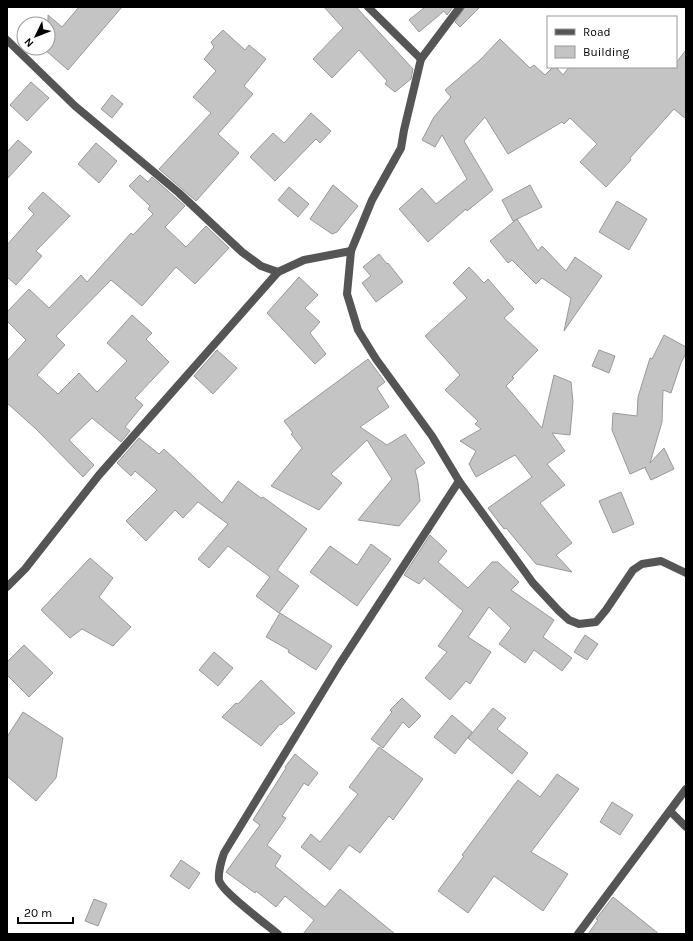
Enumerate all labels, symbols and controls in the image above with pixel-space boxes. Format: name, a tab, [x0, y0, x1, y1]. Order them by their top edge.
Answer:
north arrow	[16, 16, 56, 56]
legend	[547, 16, 677, 68]
text: Road	[583, 25, 611, 39]
text: N	[22, 35, 36, 50]
text: Building	[583, 45, 630, 59]
scale bar	[18, 899, 73, 925]
text: 20 m	[24, 906, 52, 920]

